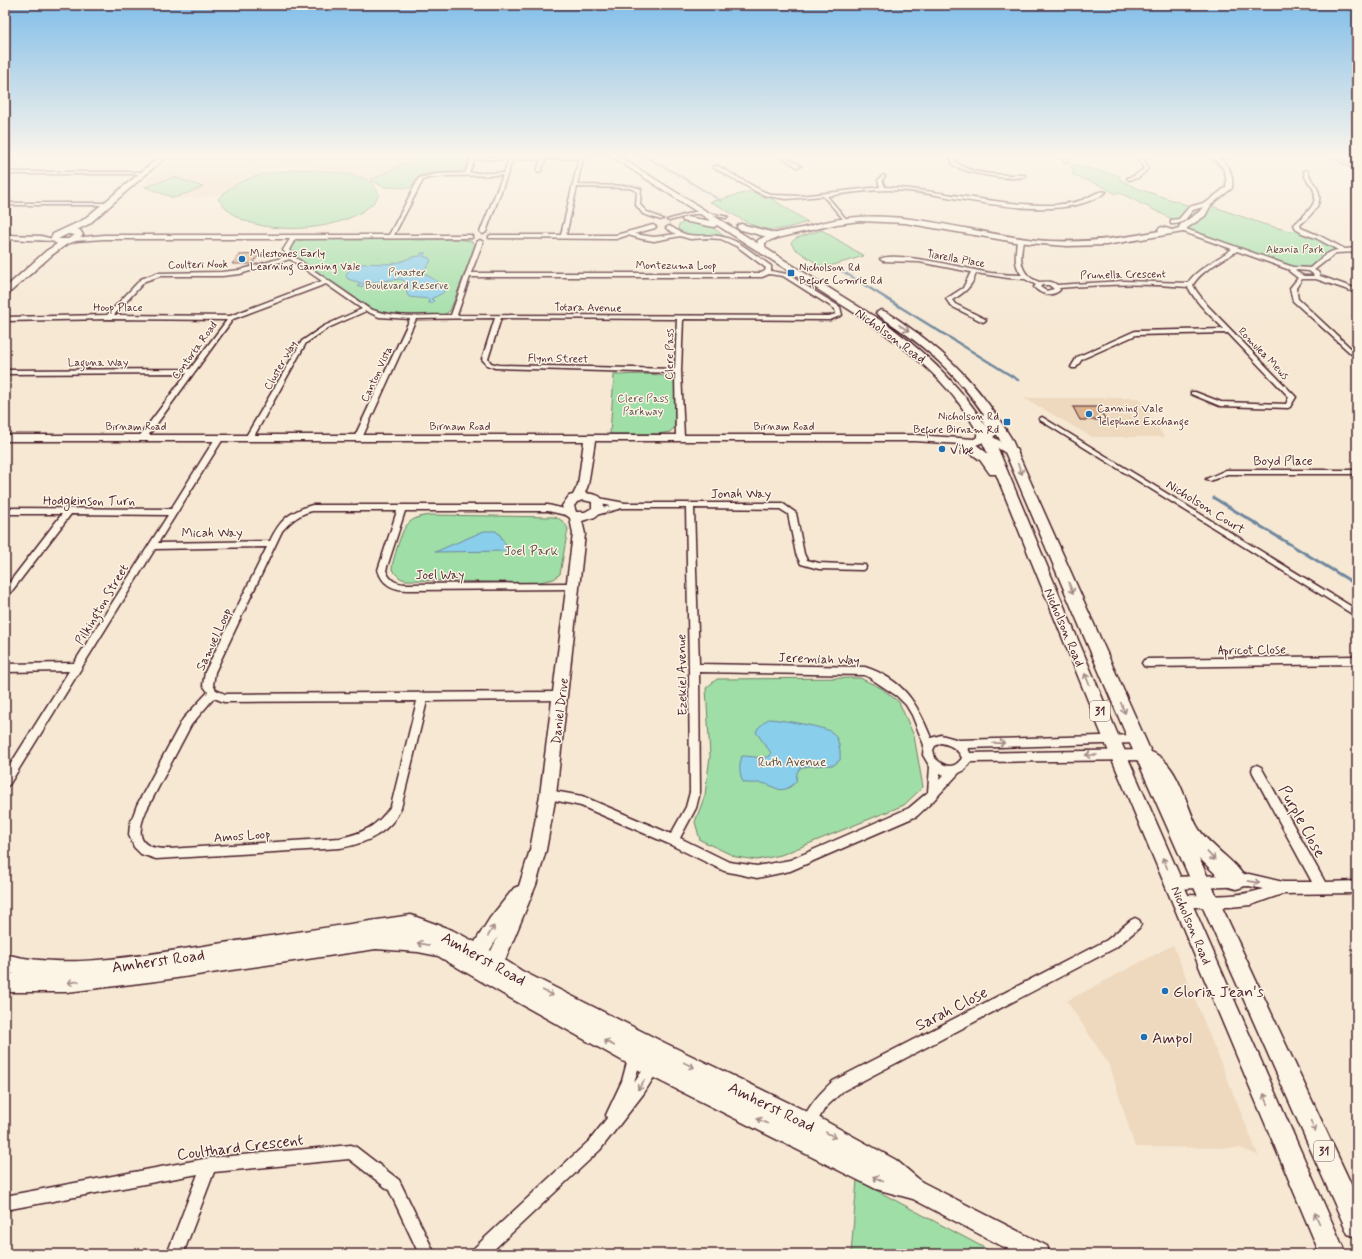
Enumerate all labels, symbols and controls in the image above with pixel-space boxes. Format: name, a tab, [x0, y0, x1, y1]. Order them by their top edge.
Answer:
park label: Akania Park	[1266, 243, 1324, 257]
place label: Milestones Early Learning Canning Vale	[250, 247, 360, 276]
street label: Tiarella Place	[926, 247, 986, 271]
marker: Milestones Early Learning Canning Vale	[237, 254, 247, 264]
street label: Coulteri Nook	[168, 257, 229, 273]
street label: Montezuma Loop	[636, 259, 716, 273]
place label: Nicholson Rd Before Comrie Rd	[799, 261, 882, 290]
park label: Pinaster Boulevard Reserve	[365, 266, 449, 293]
street label: Prunella Crescent	[1080, 267, 1166, 283]
marker: Nicholson Rd Before Comrie Rd	[786, 268, 796, 278]
street label: Totara Avenue	[554, 300, 622, 316]
street label: Hoop Place	[93, 301, 143, 315]
street label: Nicholson Road	[851, 305, 929, 368]
street label: Contorta Road	[169, 319, 221, 382]
one-way arrow	[898, 323, 909, 332]
street label: Romulea Mews	[1235, 325, 1292, 383]
street label: Clere Pass	[663, 328, 677, 380]
street label: Cluster Way	[261, 338, 301, 393]
street label: Canton Vista	[358, 344, 396, 405]
street label: Flynn Street	[528, 351, 588, 367]
street label: Laguna Way	[68, 356, 129, 372]
park label: Clere Pass Parkway	[617, 392, 669, 419]
place label: Canning Vale Telephone Exchange	[1097, 402, 1189, 431]
marker: Canning Vale Telephone Exchange	[1084, 409, 1094, 419]
place label: Nicholson Rd Before Birnam Rd	[913, 410, 999, 439]
marker: Nicholson Rd Before Birnam Rd	[1002, 417, 1012, 427]
street label: Birnam Road	[106, 420, 167, 434]
street label: Birnam Road	[430, 420, 491, 434]
street label: Birnam Road	[754, 420, 815, 434]
place label: Vibe	[950, 442, 974, 459]
marker: Vibe	[937, 444, 947, 454]
street label: Boyd Place	[1253, 453, 1313, 470]
one-way arrow	[1016, 463, 1024, 475]
street label: Nicholson Court	[1163, 476, 1248, 538]
street label: Jonah Way	[711, 486, 772, 503]
street label: Hodgkinson Turn	[43, 493, 135, 511]
street label: Micah Way	[181, 525, 243, 542]
park label: Joel Park	[504, 543, 559, 560]
street label: Pilkington Street	[71, 561, 135, 649]
street label: Joel Way	[416, 567, 464, 584]
one-way arrow	[1068, 582, 1075, 594]
street label: Nicholson Road	[1039, 586, 1088, 669]
street label: Samuel Loop	[192, 605, 236, 674]
street label: Ezekiel Avenue	[673, 634, 692, 716]
street label: Apricot Close	[1218, 641, 1286, 661]
street label: Jeremiah Way	[778, 650, 860, 669]
one-way arrow	[1083, 674, 1090, 686]
street label: Daniel Drive	[548, 677, 573, 745]
road number: 31	[1090, 701, 1110, 721]
one-way arrow	[1120, 701, 1127, 713]
one-way arrow	[992, 739, 1005, 747]
one-way arrow	[1085, 751, 1098, 759]
park label: Ruth Avenue	[758, 754, 826, 771]
street label: Purple Close	[1273, 782, 1330, 862]
street label: Amos Loop	[213, 826, 271, 847]
one-way arrow	[1206, 851, 1215, 861]
one-way arrow	[1161, 858, 1169, 870]
one-way arrow	[1247, 878, 1260, 886]
street label: Nicholson Road	[1166, 884, 1215, 967]
one-way arrow	[487, 926, 495, 937]
street label: Amherst Road	[437, 927, 529, 991]
one-way arrow	[417, 940, 430, 948]
street label: Amherst Road	[110, 945, 206, 978]
one-way arrow	[67, 979, 80, 986]
street label: Sarah Close	[912, 982, 991, 1036]
place label: Gloria Jean's	[1173, 982, 1264, 1003]
marker: Gloria Jean's	[1160, 986, 1170, 996]
one-way arrow	[542, 990, 554, 997]
place label: Ampol	[1152, 1028, 1192, 1049]
marker: Ampol	[1139, 1032, 1149, 1042]
one-way arrow	[603, 1038, 615, 1046]
one-way arrow	[683, 1062, 695, 1069]
street label: Amherst Road	[725, 1077, 818, 1137]
one-way arrow	[637, 1079, 645, 1090]
one-way arrow	[1261, 1093, 1269, 1105]
one-way arrow	[756, 1116, 768, 1124]
one-way arrow	[1310, 1119, 1317, 1131]
street label: Coulthard Crescent	[176, 1129, 305, 1166]
one-way arrow	[824, 1132, 836, 1139]
road number: 31	[1314, 1141, 1334, 1161]
one-way arrow	[872, 1175, 884, 1183]
one-way arrow	[1313, 1213, 1320, 1225]

